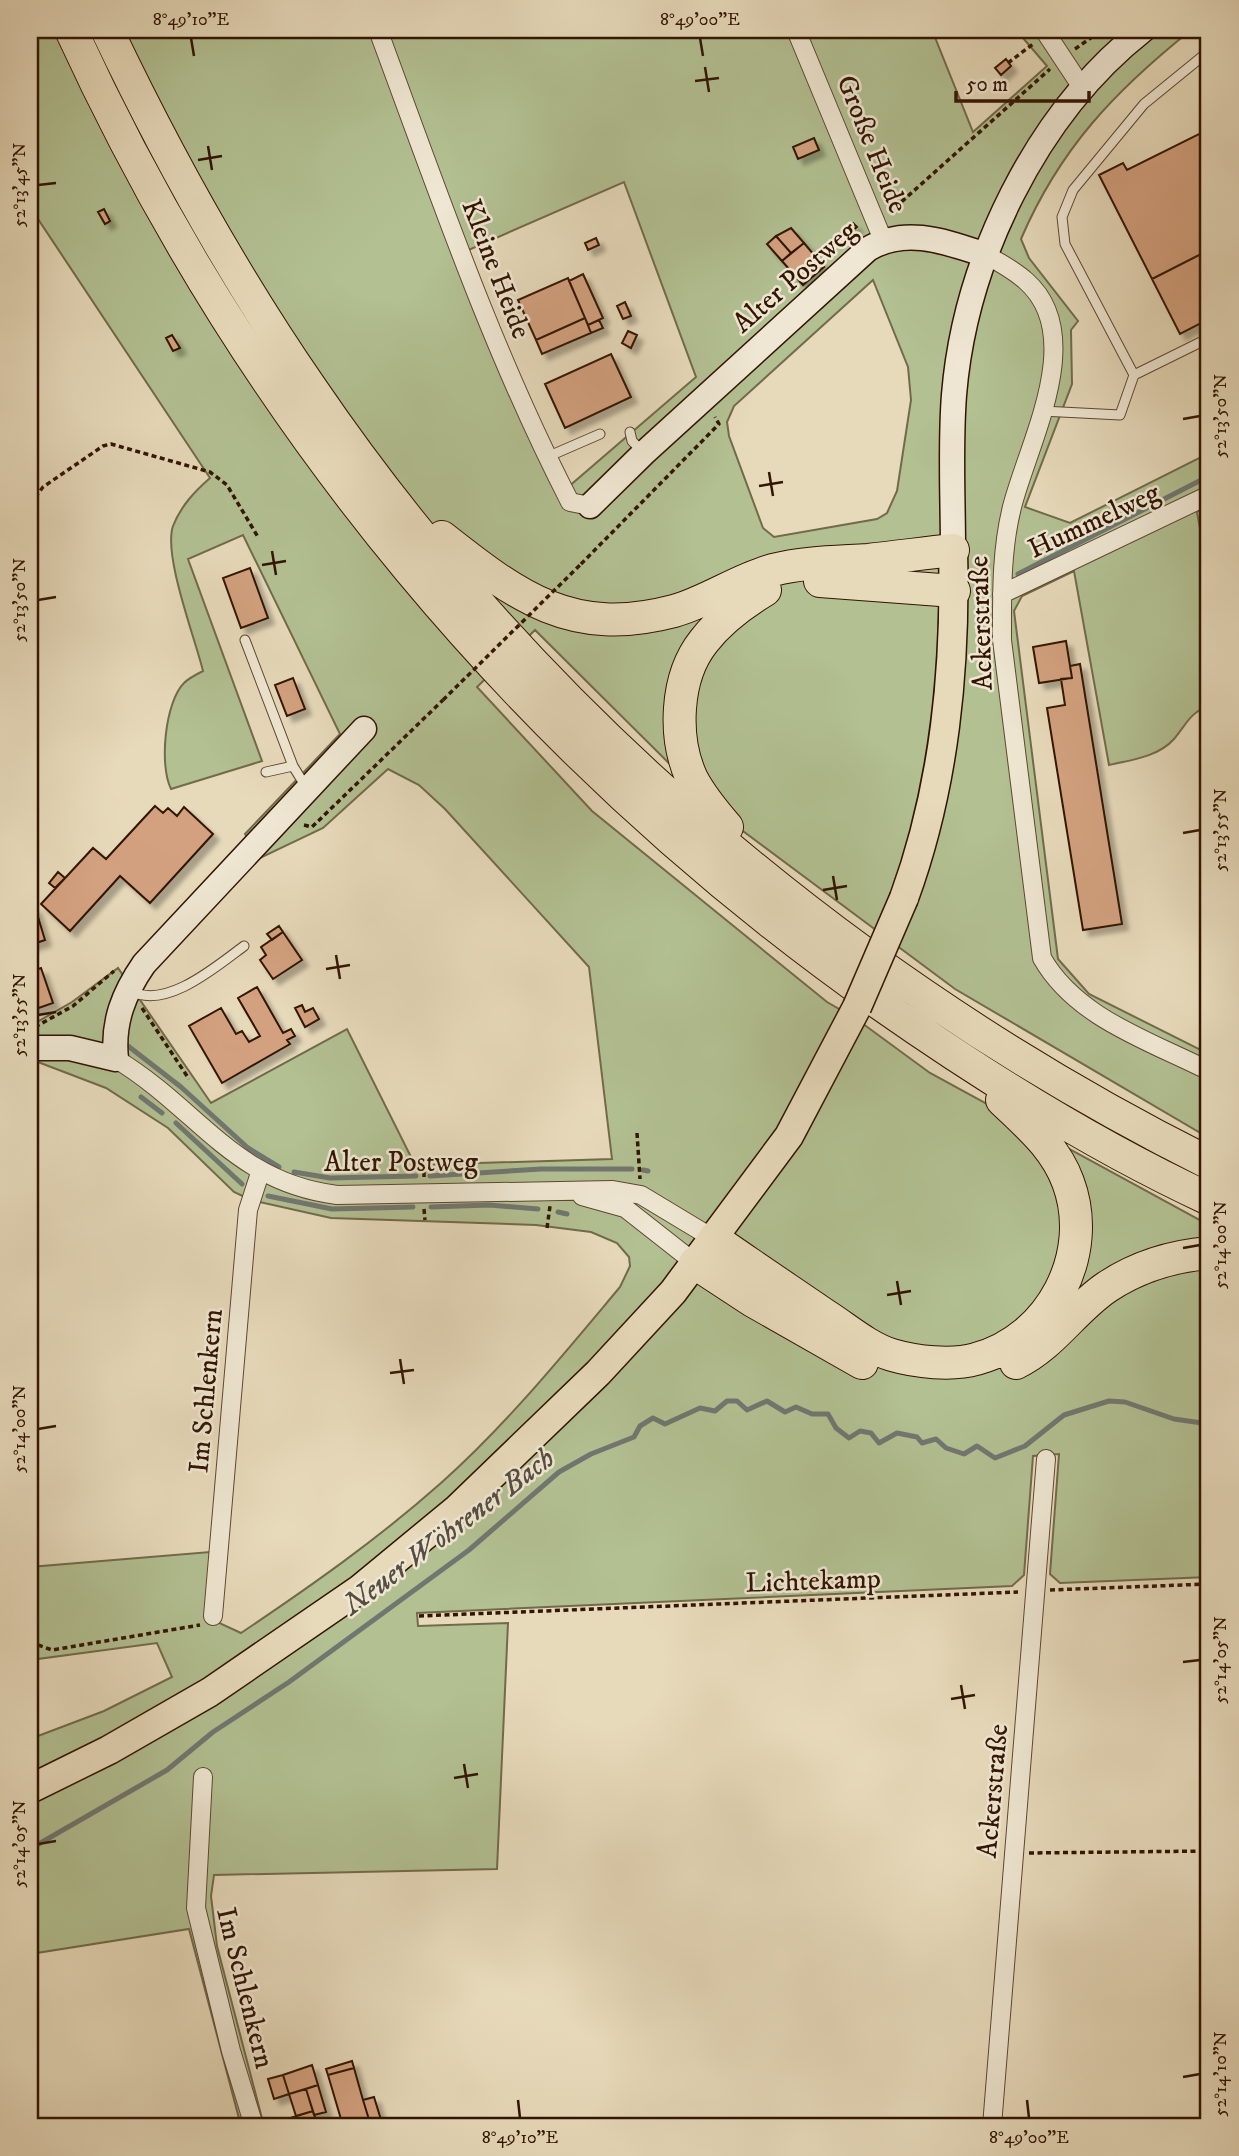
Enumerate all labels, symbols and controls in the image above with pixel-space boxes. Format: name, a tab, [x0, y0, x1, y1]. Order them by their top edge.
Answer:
text: 8°49'10"E	[153, 9, 230, 31]
text: 8°49'00"E	[660, 9, 740, 31]
scale bar	[956, 60, 1088, 104]
street label: Große Heide	[829, 70, 915, 218]
text: 50 m	[966, 72, 1008, 98]
text: 52°13'45"N	[9, 143, 31, 227]
street label: Kleine Heide	[453, 194, 539, 344]
street label: Alter Postweg	[725, 213, 865, 341]
text: 52°13'50"N	[1210, 374, 1232, 458]
street label: Hummelweg	[1023, 475, 1166, 567]
street label: Ackerstraße	[961, 555, 1001, 691]
text: 52°13'50"N	[9, 558, 31, 642]
text: 52°13'55"N	[1210, 788, 1232, 872]
text: 52°13'55"N	[9, 973, 31, 1057]
street label: Alter Postweg	[324, 1145, 478, 1180]
text: 52°14'00"N	[1210, 1201, 1232, 1289]
street label: Im Schlenkern	[181, 1307, 231, 1475]
text: 52°14'00"N	[9, 1385, 31, 1473]
water label: Neuer Wöhrener Bach	[334, 1440, 562, 1625]
street label: Lichtekamp	[745, 1561, 881, 1601]
text: 52°14'05"N	[1210, 1616, 1232, 1704]
street label: Ackerstraße	[970, 1722, 1016, 1860]
text: 52°14'05"N	[9, 1800, 31, 1888]
street label: Im Schlenkern	[208, 1904, 282, 2073]
text: 52°14'10"N	[1210, 2031, 1232, 2117]
text: 8°49'10"E	[482, 2127, 559, 2149]
text: 8°49'00"E	[989, 2127, 1069, 2149]

